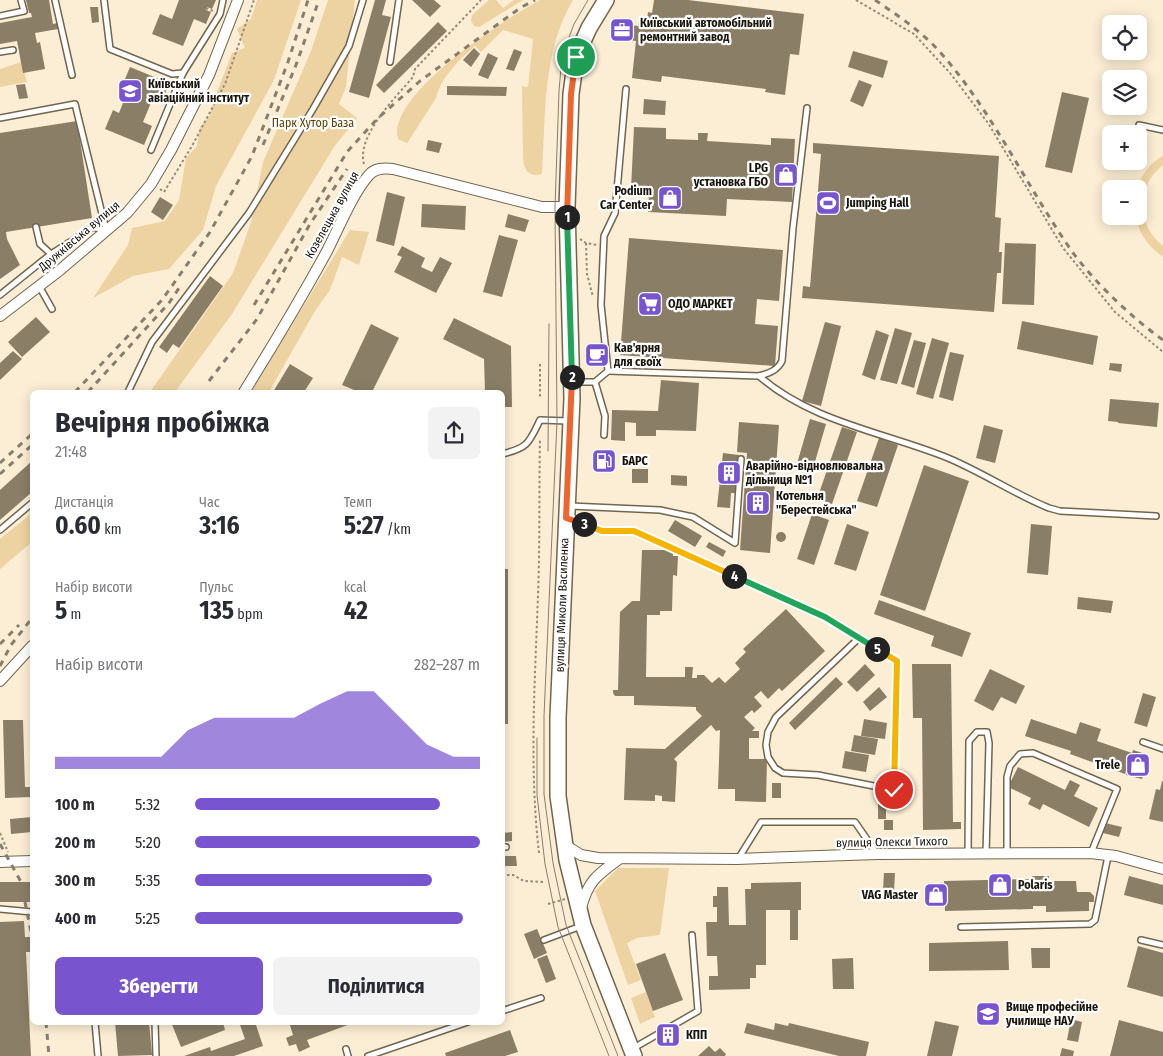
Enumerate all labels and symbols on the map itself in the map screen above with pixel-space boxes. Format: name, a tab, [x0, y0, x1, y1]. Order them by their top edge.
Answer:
place label: Київський автомобільний ремонтний завод	[640, 16, 772, 44]
office icon: Київський автомобільний ремонтний завод	[609, 17, 635, 43]
pin	[555, 36, 597, 78]
place label: Київський авіаційний інститут	[148, 77, 250, 105]
school or university icon: Київський авіаційний інститут	[117, 78, 143, 104]
park label: Парк Хутор База	[272, 116, 354, 130]
place label: LPG установка ГБО	[693, 161, 768, 189]
shop icon: LPG установка ГБО	[773, 162, 799, 188]
street label: Козелецька вулиця	[302, 169, 362, 261]
place label: Podium Car Center	[600, 184, 653, 212]
shop icon: Podium Car Center	[657, 185, 683, 211]
sports icon: Jumping Hall	[815, 190, 841, 216]
place label: Jumping Hall	[845, 196, 910, 210]
street label: Дружківська вулиця	[35, 198, 122, 275]
pin: 1	[554, 204, 580, 230]
supermarket icon: ОДО МАРКЕТ	[637, 291, 663, 317]
place label: ОДО МАРКЕТ	[668, 297, 733, 311]
place label: Кав'ярня для своїх	[613, 341, 662, 369]
cafe icon: Кав'ярня для своїх	[584, 342, 610, 368]
pin: 2	[560, 364, 584, 390]
fuel station icon: БАРС	[591, 448, 617, 474]
place label: БАРС	[622, 454, 648, 468]
place label: Аварійно-відновлювальна дільниця №1	[745, 459, 883, 487]
building icon: Аварійно-відновлювальна дільниця №1	[716, 460, 742, 486]
place label: Котельня "Берестейська"	[776, 489, 857, 517]
building icon: Котельня "Берестейська"	[745, 490, 771, 516]
pin: 3	[572, 512, 596, 536]
street label: вулиця Миколи Василенка	[553, 537, 571, 673]
pin: 4	[722, 564, 746, 588]
pin: 5	[864, 636, 890, 662]
shop icon: Trele	[1125, 752, 1151, 778]
place label: Trele	[1095, 758, 1120, 772]
pin	[873, 769, 915, 811]
street label: вулиця Олекси Тихого	[836, 834, 948, 850]
shop icon: Polaris	[987, 872, 1013, 898]
place label: Polaris	[1018, 878, 1053, 892]
shop icon: VAG Master	[923, 882, 949, 908]
place label: VAG Master	[861, 888, 919, 902]
place label: Вище професійне училище НАУ	[1005, 1000, 1098, 1028]
school or university icon: Вище професійне училище НАУ	[975, 1001, 1001, 1027]
building icon: КПП	[655, 1022, 681, 1048]
place label: КПП	[686, 1028, 707, 1042]

